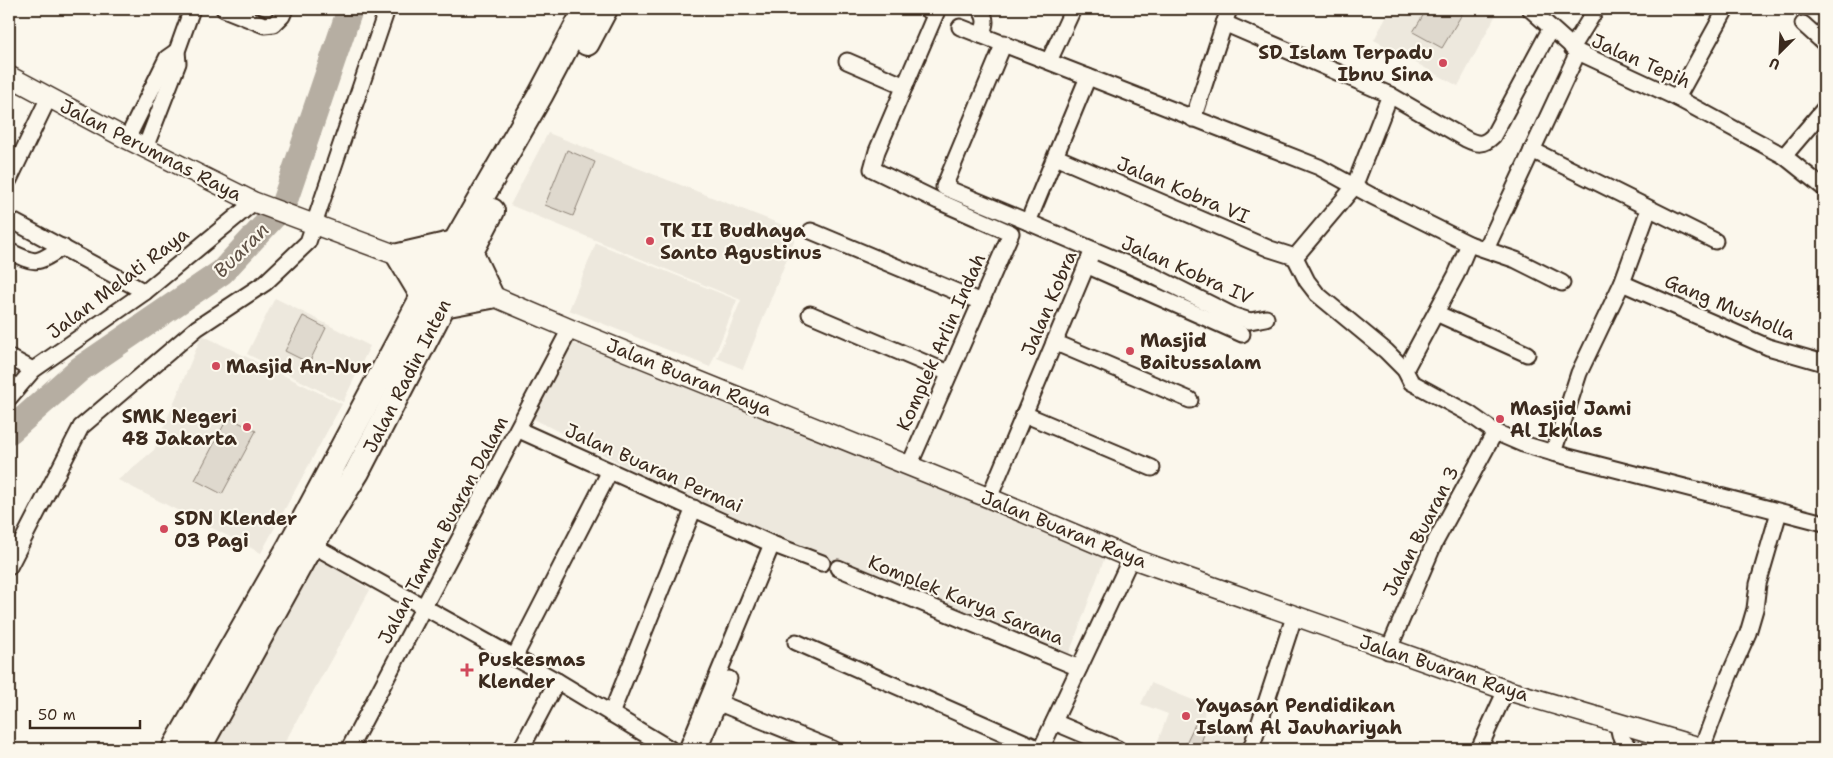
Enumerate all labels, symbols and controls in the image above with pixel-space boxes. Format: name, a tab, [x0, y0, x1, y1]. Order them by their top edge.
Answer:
street label: Jalan Tepih	[1587, 28, 1695, 94]
north arrow	[1756, 28, 1806, 78]
place label: SD Islam Terpadu Ibnu Sina	[1258, 40, 1433, 87]
text: U	[1767, 54, 1783, 74]
marker: SD Islam Terpadu Ibnu Sina	[1437, 57, 1449, 69]
street label: Jalan Perumnas Raya	[56, 93, 246, 207]
street label: Jalan Kobra VI	[1113, 151, 1253, 229]
water label: Buaran	[208, 217, 274, 283]
place label: TK II Budhaya Santo Agustinus	[660, 218, 822, 265]
street label: Jalan Melati Raya	[42, 221, 194, 344]
street label: Jalan Kobra IV	[1117, 230, 1257, 310]
marker: TK II Budhaya Santo Agustinus	[644, 235, 656, 247]
street label: Jalan Kobra	[1016, 246, 1082, 359]
street label: Komplek Arlin Indah	[891, 249, 991, 435]
street label: Gang Musholla	[1661, 268, 1799, 346]
street label: Jalan Radin Inten	[357, 295, 457, 457]
place label: Masjid Baitussalam	[1140, 328, 1261, 375]
street label: Jalan Buaran Raya	[603, 332, 776, 422]
marker: Masjid Baitussalam	[1124, 345, 1136, 357]
place label: Masjid An-Nur	[226, 354, 372, 379]
marker: Masjid An-Nur	[210, 360, 222, 372]
place label: Masjid Jami Al Ikhlas	[1510, 396, 1631, 443]
place label: SMK Negeri 48 Jakarta	[122, 404, 237, 451]
street label: Jalan Taman Buaran Dalam	[372, 412, 514, 648]
marker: Masjid Jami Al Ikhlas	[1494, 413, 1506, 425]
street label: Jalan Buaran Permai	[561, 418, 747, 518]
marker: SMK Negeri 48 Jakarta	[241, 421, 253, 433]
street label: Jalan Buaran 3	[1377, 462, 1465, 600]
street label: Jalan Buaran Raya	[978, 484, 1151, 574]
place label: SDN Klender 03 Pagi	[174, 506, 297, 553]
marker: SDN Klender 03 Pagi	[158, 523, 170, 535]
street label: Komplek Karya Sarana	[864, 549, 1068, 651]
street label: Jalan Buaran Raya	[1356, 629, 1532, 707]
place label: Puskesmas Klender	[478, 647, 585, 694]
marker: Puskesmas Klender	[460, 663, 474, 677]
place label: Yayasan Pendidikan Islam Al Jauhariyah	[1196, 693, 1402, 740]
scale bar	[30, 698, 140, 730]
text: 50 m	[38, 705, 76, 725]
marker: Yayasan Pendidikan Islam Al Jauhariyah	[1180, 710, 1192, 722]

